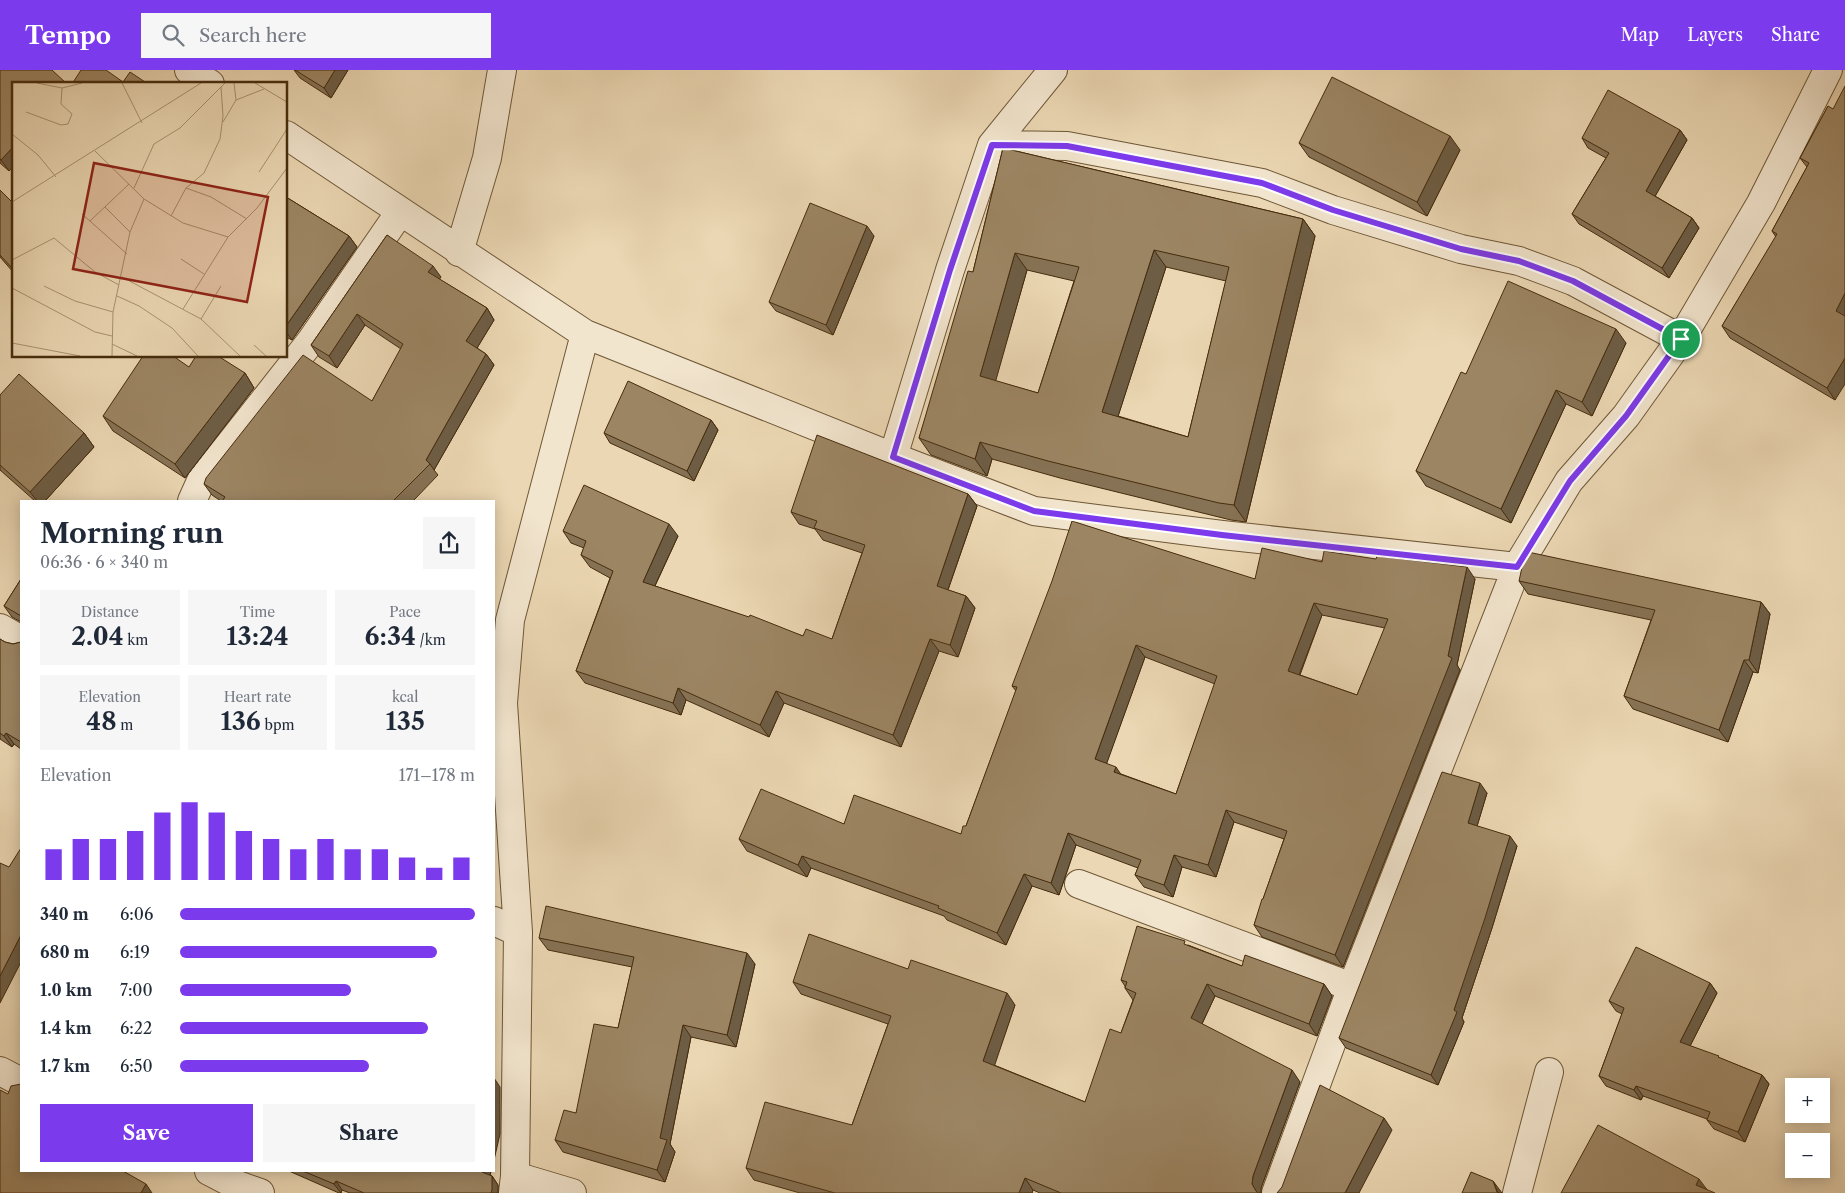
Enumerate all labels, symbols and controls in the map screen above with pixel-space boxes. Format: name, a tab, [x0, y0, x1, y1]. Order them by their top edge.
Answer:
search box	[141, 13, 491, 58]
text: Tempo	[25, 21, 111, 50]
icon: search	[159, 21, 187, 49]
text: Search here	[199, 24, 307, 47]
text: Map	[1621, 24, 1659, 46]
text: Layers	[1687, 24, 1743, 46]
text: Share	[1771, 24, 1820, 46]
inset map	[12, 82, 288, 358]
pin	[1660, 318, 1702, 360]
icon: arrive	[1667, 325, 1695, 353]
text: Morning run	[40, 516, 224, 550]
button: share	[423, 517, 475, 569]
text: 06:36 · 6 × 340 m	[40, 552, 168, 572]
text: Distance	[81, 603, 139, 621]
text: Time	[240, 603, 275, 621]
text: Pace	[389, 603, 421, 621]
text: 2.04	[71, 621, 123, 652]
text: 13:24	[226, 621, 289, 652]
text: 6:34	[365, 621, 416, 652]
text: km	[123, 631, 148, 649]
text: /km	[416, 631, 446, 649]
text: Elevation	[79, 688, 141, 706]
text: Heart rate	[224, 688, 291, 706]
text: kcal	[392, 688, 418, 706]
text: 48	[86, 706, 117, 737]
text: 136	[220, 706, 261, 737]
text: 135	[386, 706, 425, 737]
text: m	[117, 716, 133, 734]
text: bpm	[261, 716, 295, 734]
text: Elevation	[40, 765, 111, 785]
text: 171–178 m	[399, 765, 475, 785]
text: 340 m	[40, 904, 89, 924]
text: 6:06	[120, 904, 153, 924]
text: 680 m	[40, 942, 90, 962]
text: 6:19	[120, 942, 150, 962]
text: 1.0 km	[40, 980, 92, 1000]
text: 7:00	[120, 980, 153, 1000]
text: 1.4 km	[40, 1018, 92, 1038]
text: 6:22	[120, 1018, 152, 1038]
text: 1.7 km	[40, 1056, 90, 1076]
text: 6:50	[120, 1056, 153, 1076]
map controls	[1785, 1078, 1830, 1178]
button: +	[1785, 1078, 1830, 1123]
button: Save	[40, 1104, 253, 1162]
button: Share	[263, 1104, 475, 1162]
button: −	[1785, 1133, 1830, 1178]

